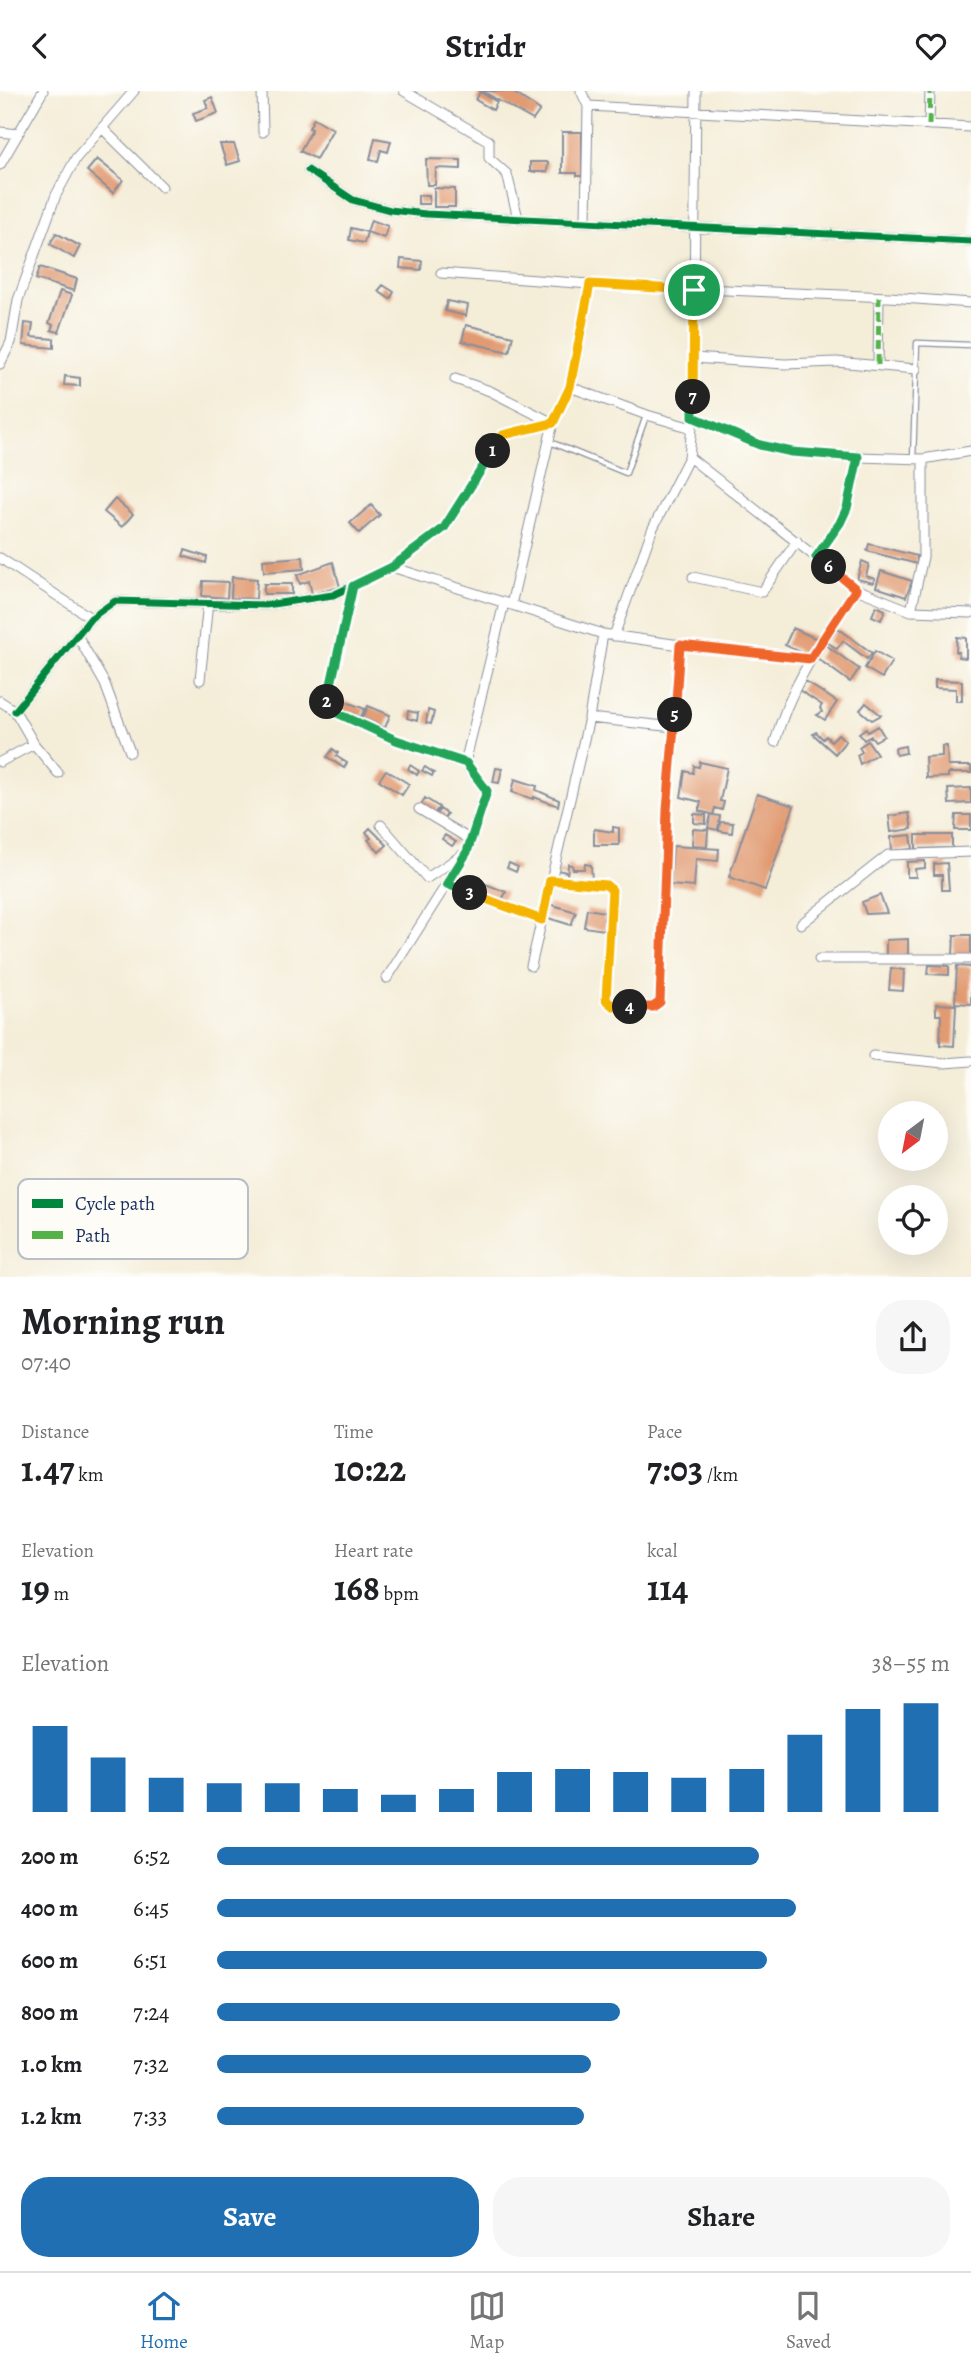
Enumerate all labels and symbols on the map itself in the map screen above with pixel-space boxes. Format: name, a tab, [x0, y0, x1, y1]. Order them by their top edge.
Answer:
pin	[664, 260, 724, 320]
pin: 7	[676, 379, 710, 415]
pin: 1	[476, 433, 510, 469]
pin: 6	[812, 549, 846, 585]
pin: 2	[310, 685, 344, 719]
pin: 5	[658, 697, 692, 733]
pin: 3	[452, 875, 488, 911]
pin: 4	[612, 989, 648, 1025]
north arrow	[878, 1101, 948, 1171]
legend	[18, 1179, 248, 1259]
text: Cycle path	[75, 1191, 155, 1217]
text: Path	[75, 1223, 110, 1249]

